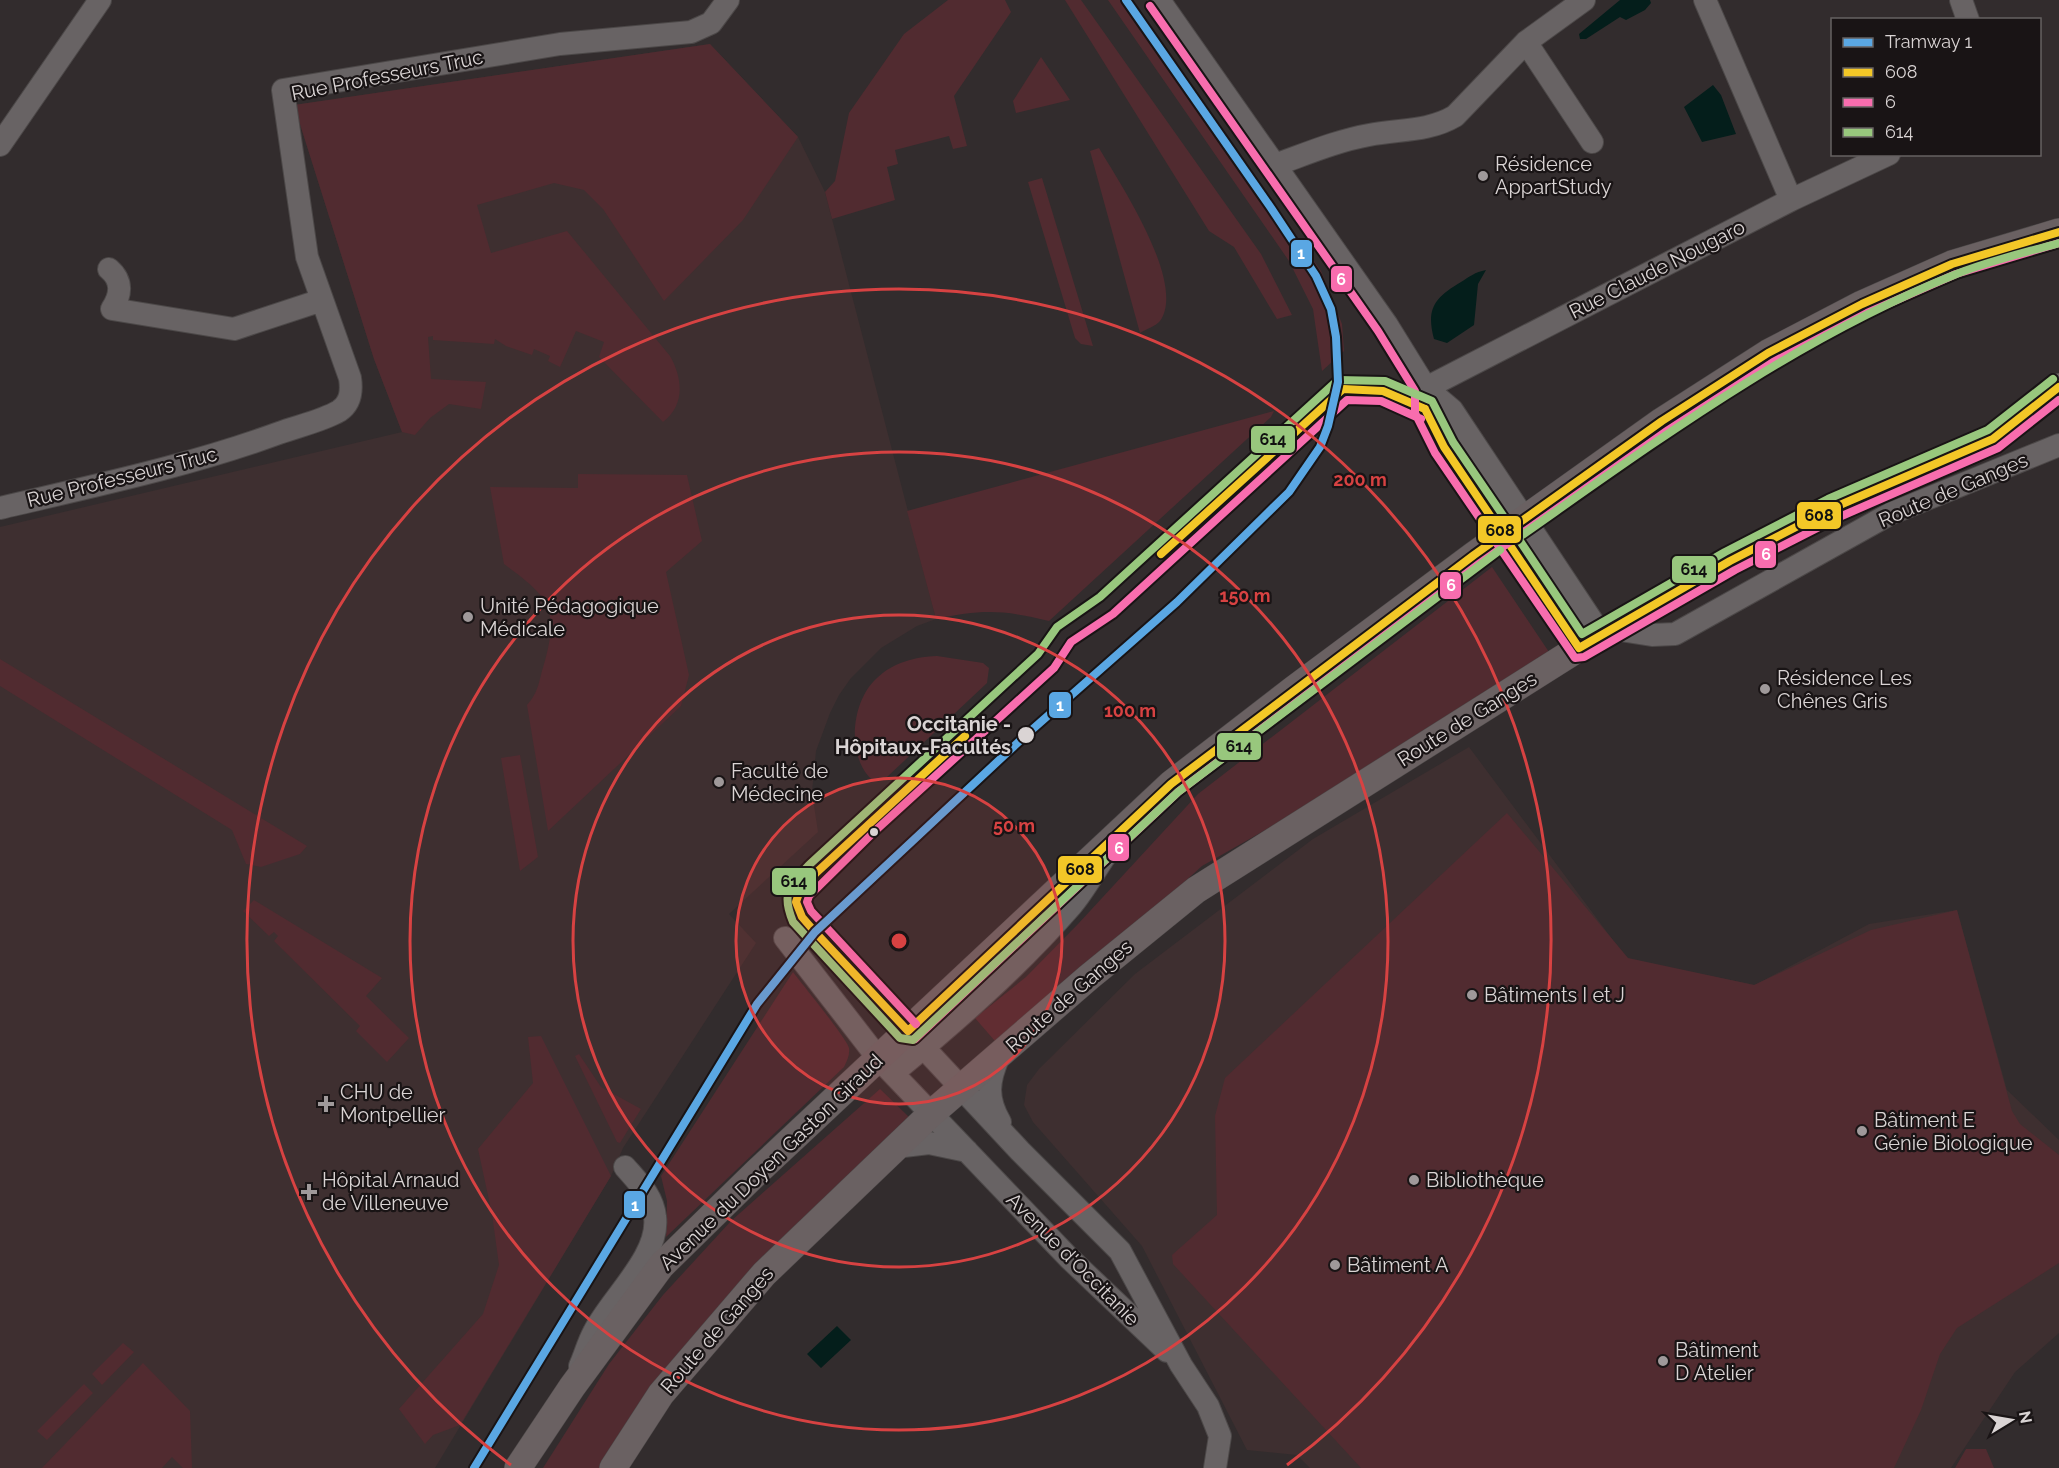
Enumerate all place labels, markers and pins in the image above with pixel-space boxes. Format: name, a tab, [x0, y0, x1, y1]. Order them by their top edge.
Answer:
place label: Résidence AppartStudy	[1495, 152, 1612, 199]
marker: Résidence AppartStudy	[1476, 169, 1490, 183]
place label: Unité Pédagogique Médicale	[480, 594, 659, 641]
marker: Unité Pédagogique Médicale	[461, 610, 475, 624]
place label: Résidence Les Chênes Gris	[1777, 666, 1912, 713]
marker: Résidence Les Chênes Gris	[1758, 682, 1772, 696]
place label: Occitanie - Hôpitaux-Facultés	[835, 712, 1011, 759]
marker: Occitanie - Hôpitaux-Facultés	[1016, 725, 1036, 745]
place label: Faculté de Médecine	[731, 759, 828, 806]
marker: Faculté de Médecine	[712, 775, 726, 789]
unlabelled marker	[868, 826, 880, 838]
centre of rings	[889, 931, 909, 951]
place label: Bâtiments I et J	[1484, 983, 1625, 1007]
marker: Bâtiments I et J	[1465, 988, 1479, 1002]
place label: CHU de Montpellier	[340, 1080, 446, 1127]
marker: CHU de Montpellier	[317, 1095, 335, 1113]
place label: Bâtiment E Génie Biologique	[1874, 1108, 2033, 1155]
marker: Bâtiment E Génie Biologique	[1855, 1124, 1869, 1138]
place label: Hôpital Arnaud de Villeneuve	[322, 1168, 460, 1215]
place label: Bibliothèque	[1426, 1168, 1544, 1192]
marker: Bibliothèque	[1407, 1173, 1421, 1187]
marker: Hôpital Arnaud de Villeneuve	[300, 1183, 318, 1201]
place label: Bâtiment A	[1347, 1253, 1449, 1277]
marker: Bâtiment A	[1328, 1258, 1342, 1272]
place label: Bâtiment D Atelier	[1675, 1338, 1759, 1385]
marker: Bâtiment D Atelier	[1656, 1354, 1670, 1368]

